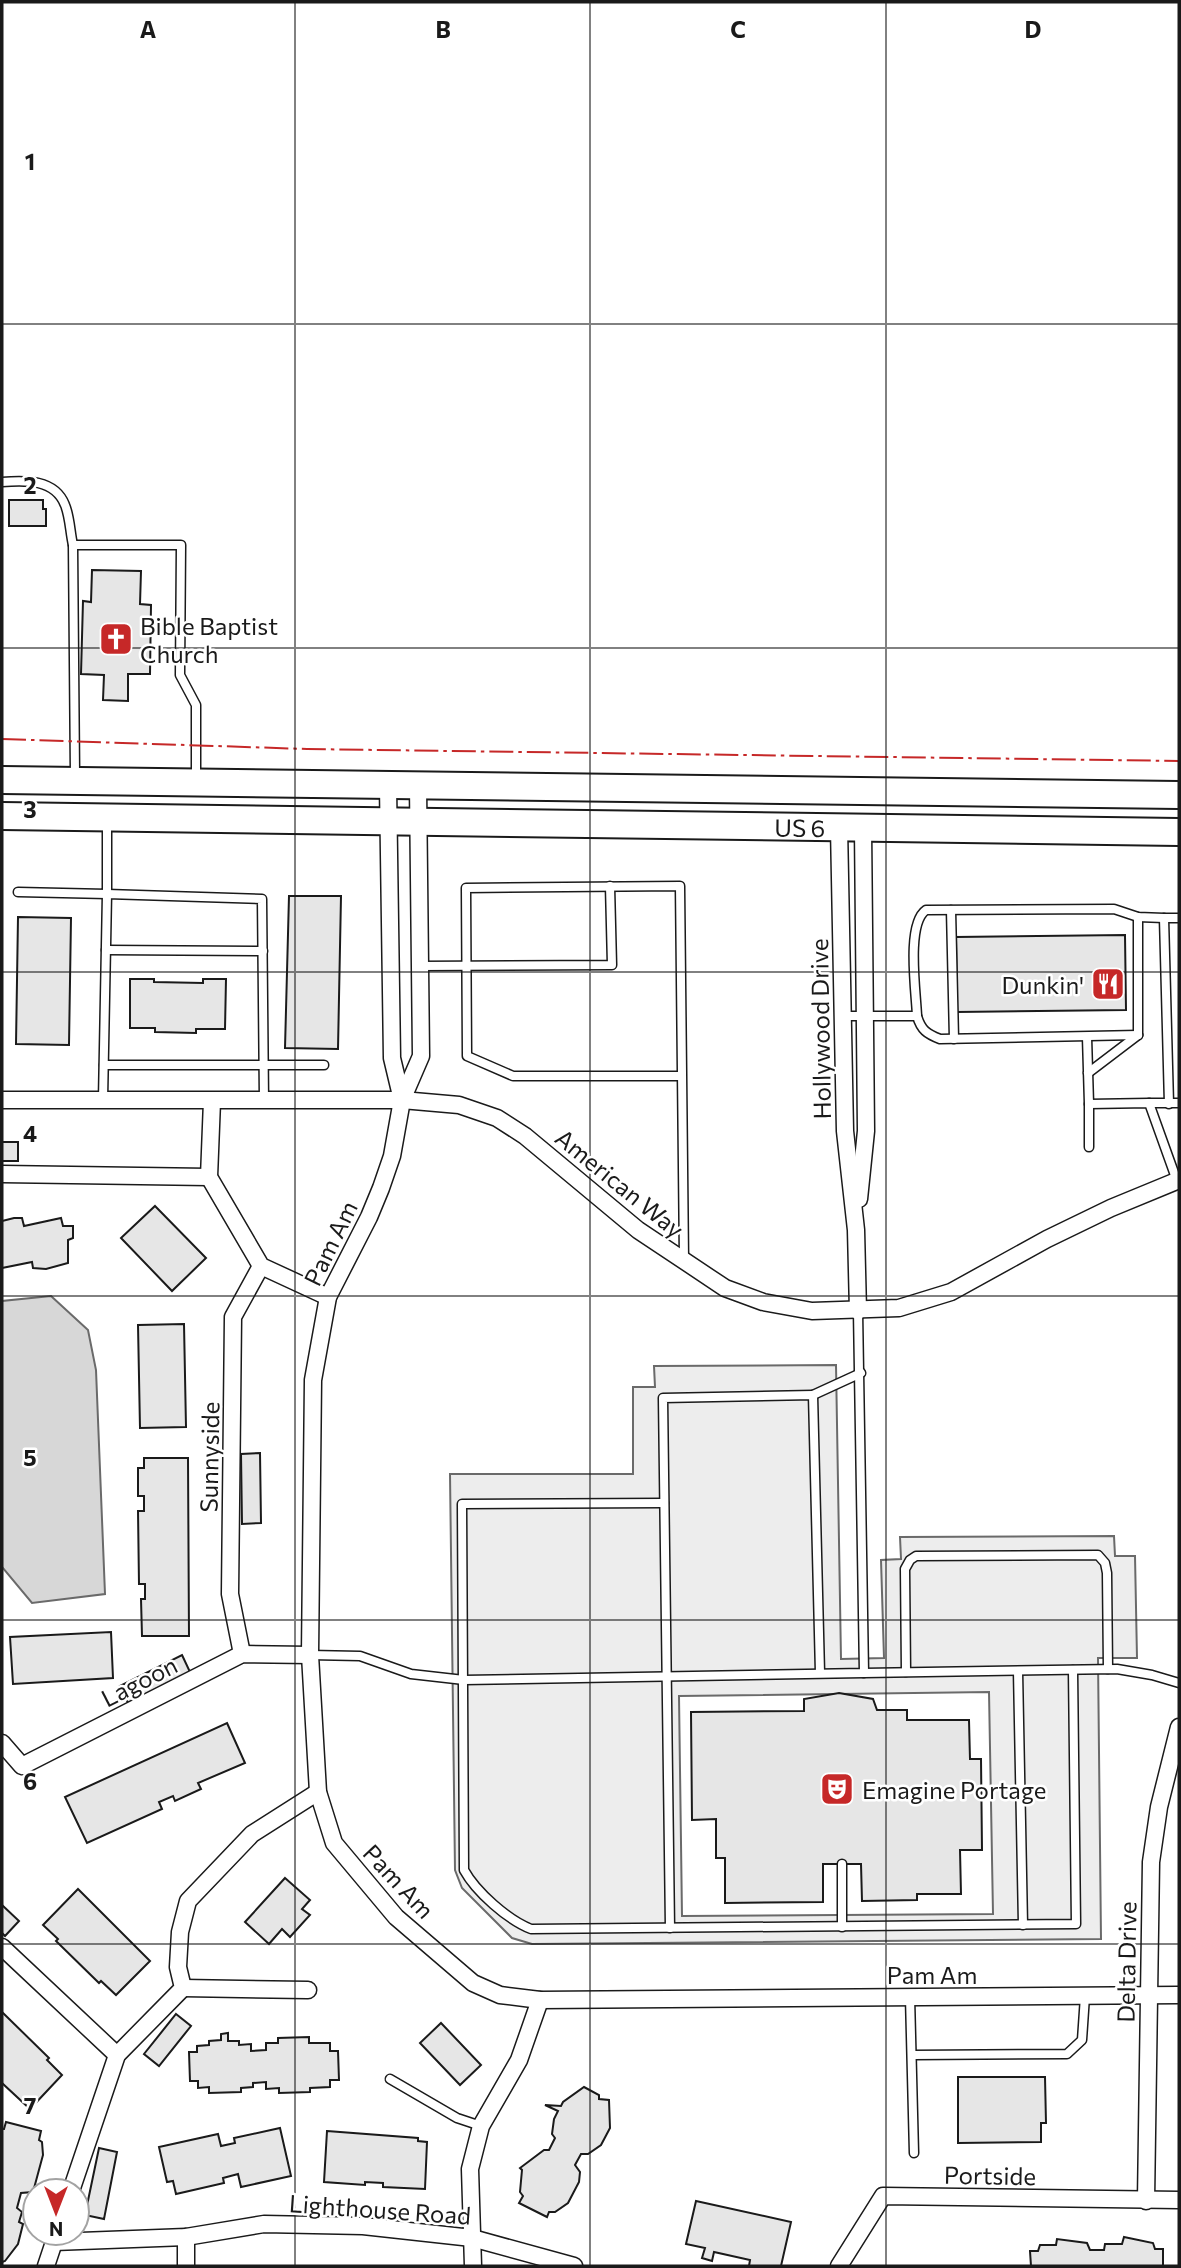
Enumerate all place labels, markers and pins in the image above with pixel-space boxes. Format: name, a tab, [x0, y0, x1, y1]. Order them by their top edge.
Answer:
place label: Bible Baptist Church	[140, 611, 278, 668]
church icon: Bible Baptist Church	[97, 620, 135, 658]
restaurant icon: Dunkin'	[1089, 965, 1127, 1003]
place label: Dunkin'	[1001, 970, 1084, 999]
theatre icon: Emagine Portage	[818, 1770, 856, 1808]
place label: Emagine Portage	[862, 1775, 1046, 1804]

